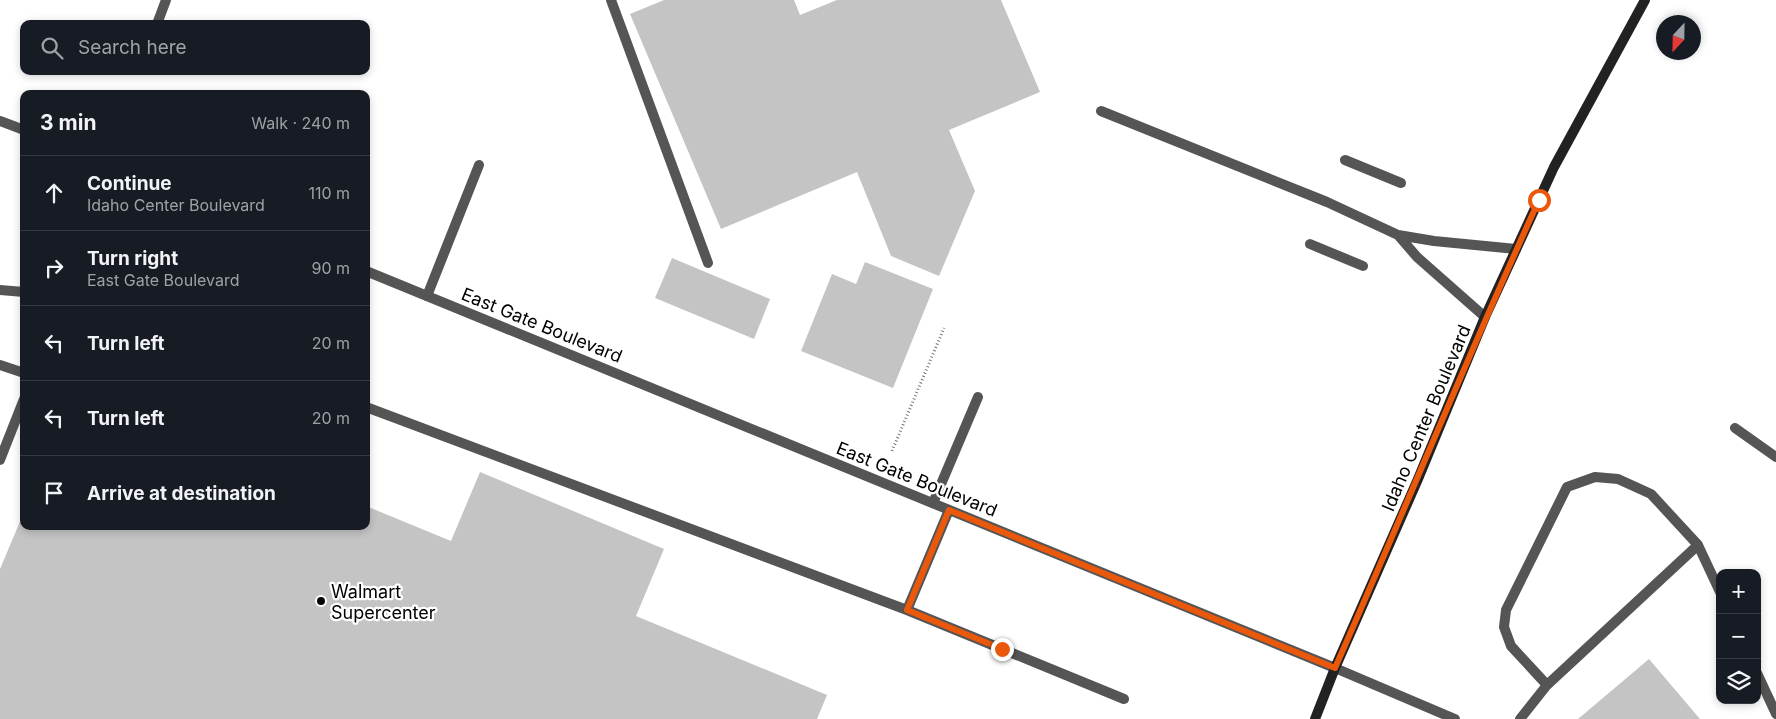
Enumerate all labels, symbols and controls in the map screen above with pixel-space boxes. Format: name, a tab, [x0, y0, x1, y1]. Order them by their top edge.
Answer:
north arrow	[1656, 15, 1701, 60]
search box	[20, 20, 370, 75]
icon: search	[38, 34, 66, 62]
text: Search here	[78, 36, 187, 59]
text: 3 min	[40, 110, 96, 135]
text: Walk · 240 m	[251, 113, 350, 133]
text: Continue	[87, 172, 172, 195]
icon: ahead	[40, 179, 68, 207]
text: 110 m	[308, 183, 350, 203]
route start	[1528, 189, 1551, 212]
text: Idaho Center Boulevard	[87, 195, 265, 215]
text: Turn right	[87, 247, 178, 270]
icon: right	[40, 254, 68, 282]
text: 90 m	[311, 258, 350, 278]
text: East Gate Boulevard	[87, 270, 239, 290]
street label: East Gate Boulevard	[459, 283, 625, 367]
street label: Idaho Center Boulevard	[1377, 322, 1475, 514]
icon: left	[40, 329, 68, 357]
text: Turn left	[87, 332, 165, 355]
text: 20 m	[312, 333, 350, 353]
icon: left	[40, 404, 68, 432]
text: Turn left	[87, 407, 165, 430]
text: 20 m	[312, 408, 350, 428]
street label: East Gate Boulevard	[834, 437, 1000, 521]
icon: arrive	[40, 479, 68, 507]
text: Arrive at destination	[87, 482, 276, 505]
map controls	[1716, 569, 1761, 704]
button: +	[1716, 569, 1761, 614]
place label: Walmart Supercenter	[331, 581, 436, 623]
marker: Walmart Supercenter	[315, 595, 327, 607]
button: −	[1716, 614, 1761, 659]
route end	[991, 638, 1014, 661]
button: layers	[1716, 659, 1761, 704]

